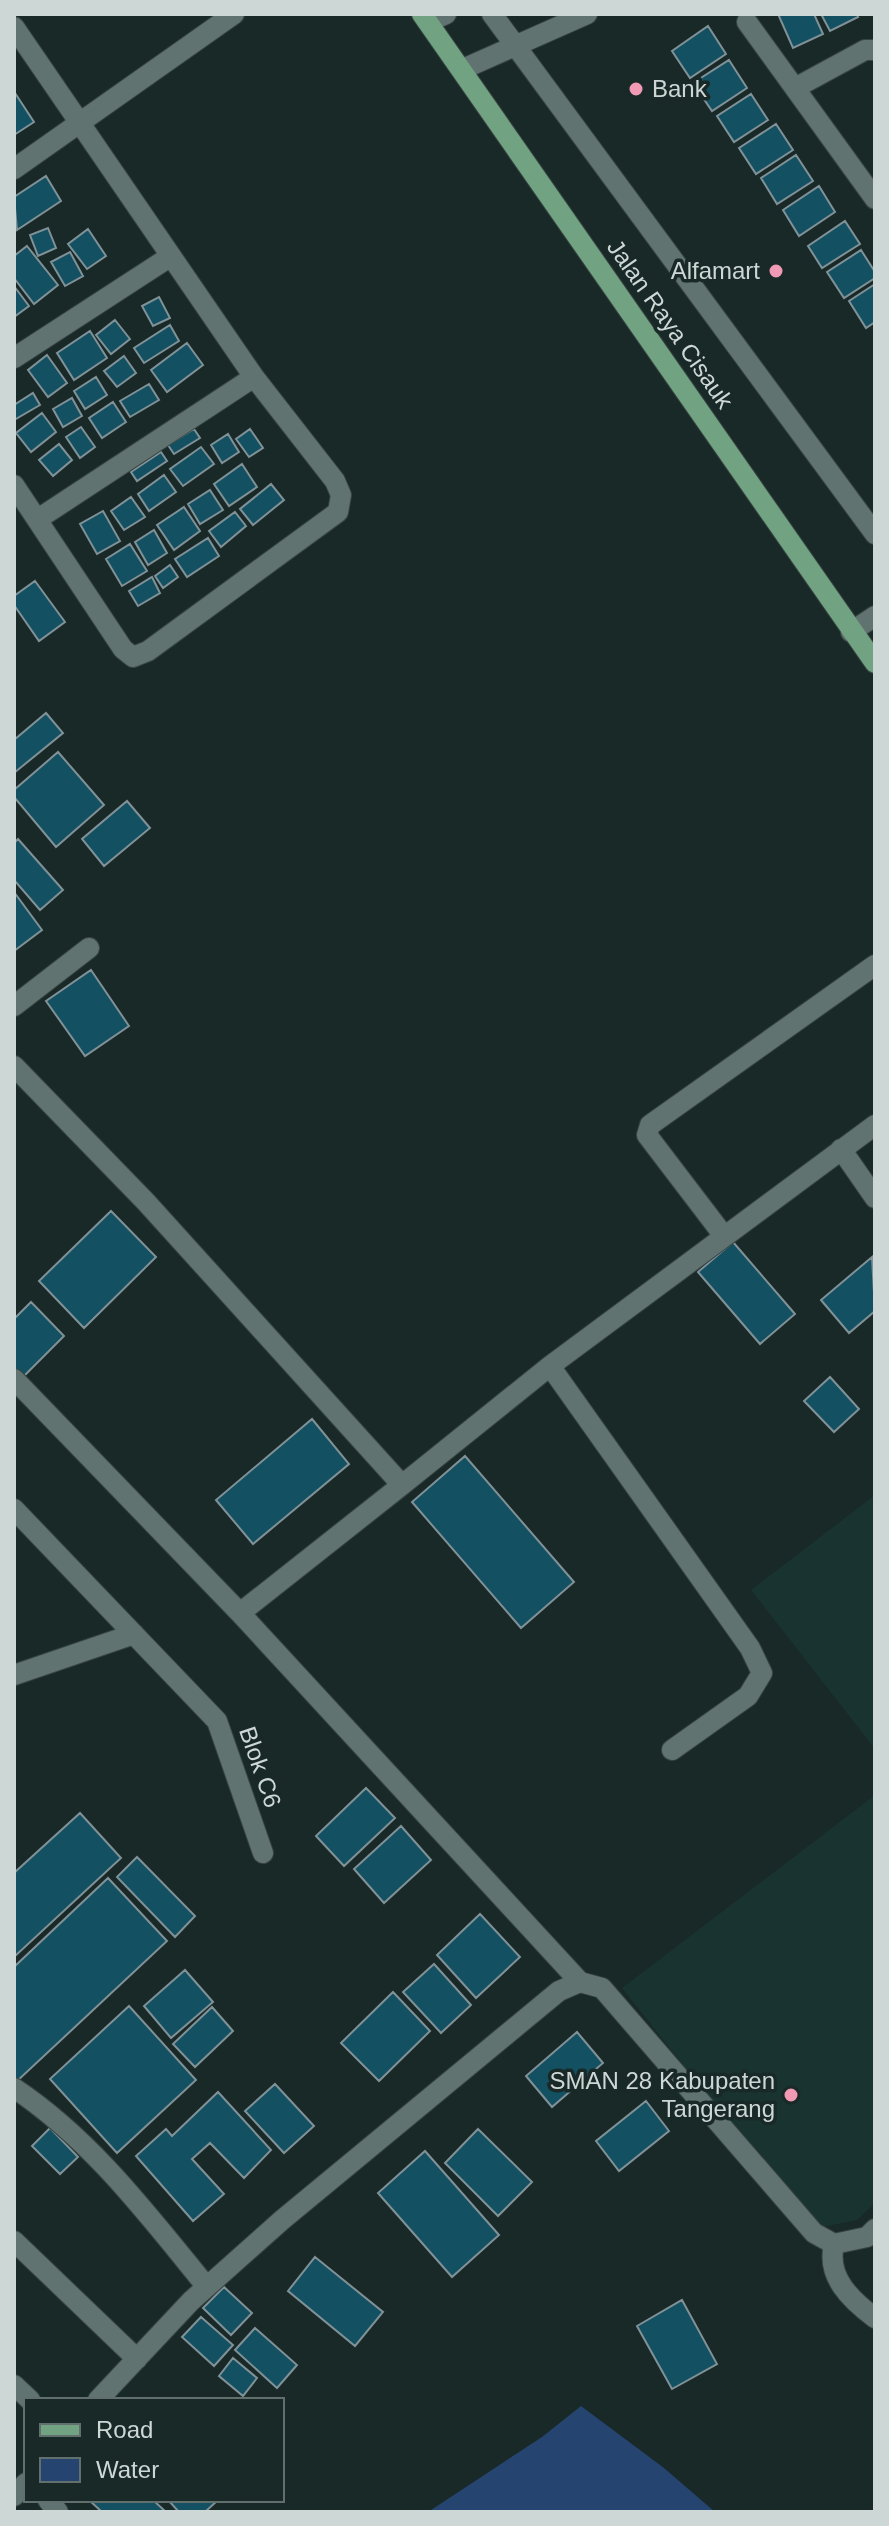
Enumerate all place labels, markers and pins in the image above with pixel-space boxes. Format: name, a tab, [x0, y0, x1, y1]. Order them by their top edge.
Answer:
place label: Bank	[652, 75, 708, 102]
marker: Bank	[627, 80, 645, 98]
place label: Alfamart	[671, 257, 760, 284]
marker: Alfamart	[767, 262, 785, 280]
place label: SMAN 28 Kabupaten Tangerang	[550, 2067, 775, 2122]
marker: SMAN 28 Kabupaten Tangerang	[782, 2086, 800, 2104]

